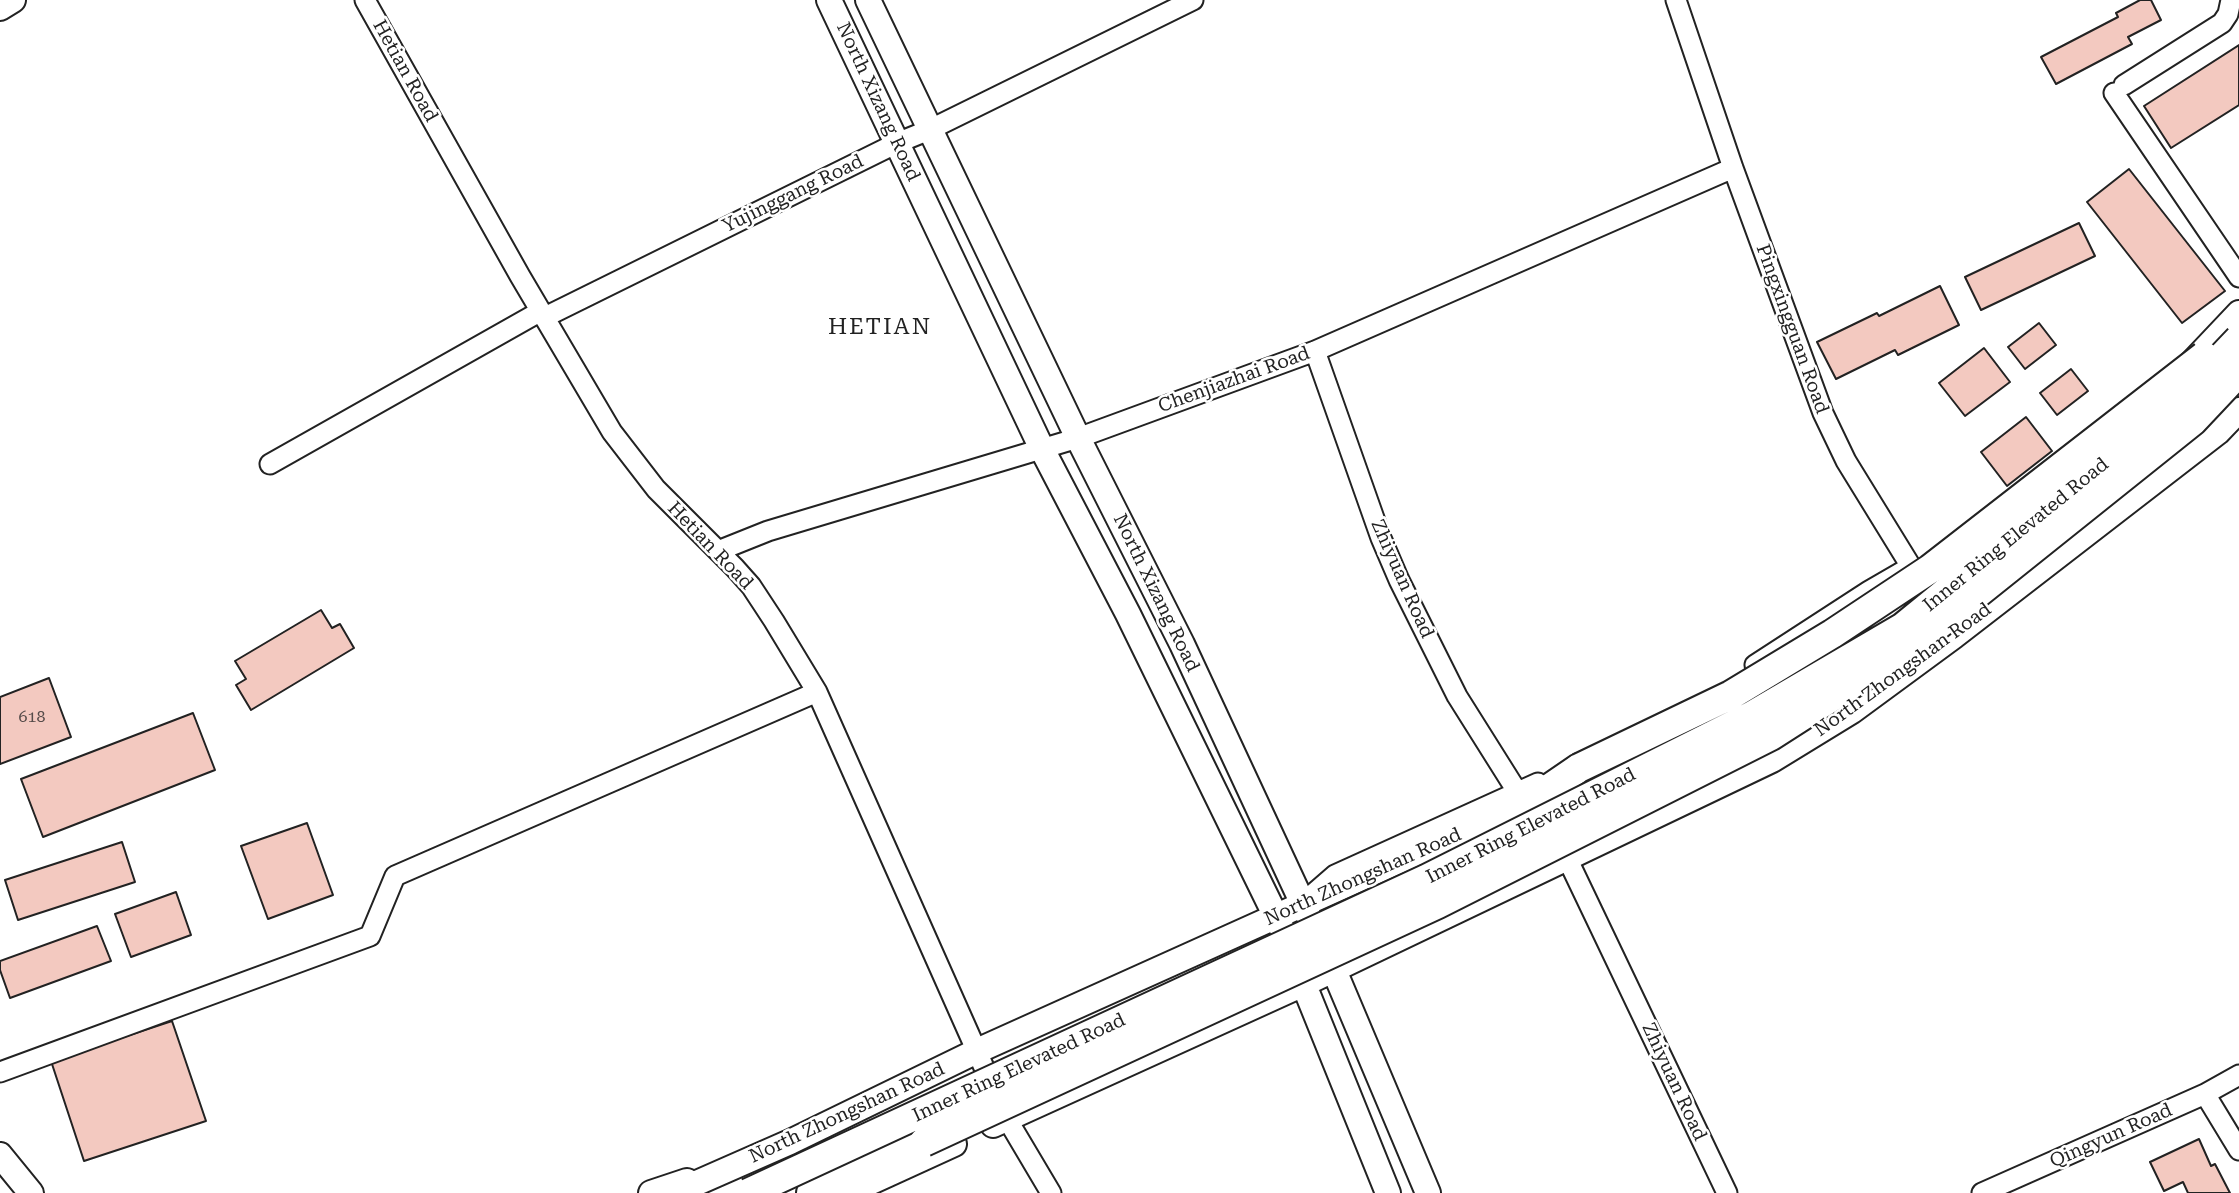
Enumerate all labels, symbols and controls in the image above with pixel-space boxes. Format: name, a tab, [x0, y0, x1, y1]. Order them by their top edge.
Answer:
street label: Hetian Road	[368, 16, 442, 126]
street label: North Xizang Road	[831, 19, 925, 185]
street label: Yujinggang Road	[719, 150, 867, 238]
street label: Pingxingguan Road	[1751, 241, 1833, 417]
district label: HETIAN	[829, 313, 931, 341]
street label: Chenjiazhai Road	[1155, 342, 1313, 418]
street label: Inner Ring Elevated Road	[1919, 453, 2113, 617]
street label: Hetian Road	[662, 497, 758, 595]
street label: North Xizang Road	[1108, 510, 1204, 676]
street label: Zhiyuan Road	[1366, 516, 1438, 642]
street label: North Zhongshan Road	[1810, 598, 1996, 742]
house number: 618	[19, 707, 45, 727]
street label: Inner Ring Elevated Road	[1423, 763, 1639, 889]
street label: North Zhongshan Road	[1261, 823, 1465, 931]
street label: Inner Ring Elevated Road	[909, 1009, 1129, 1127]
street label: Zhiyuan Road	[1637, 1019, 1711, 1145]
street label: North Zhongshan Road	[746, 1058, 948, 1168]
street label: Qingyun Road	[2046, 1099, 2176, 1173]

